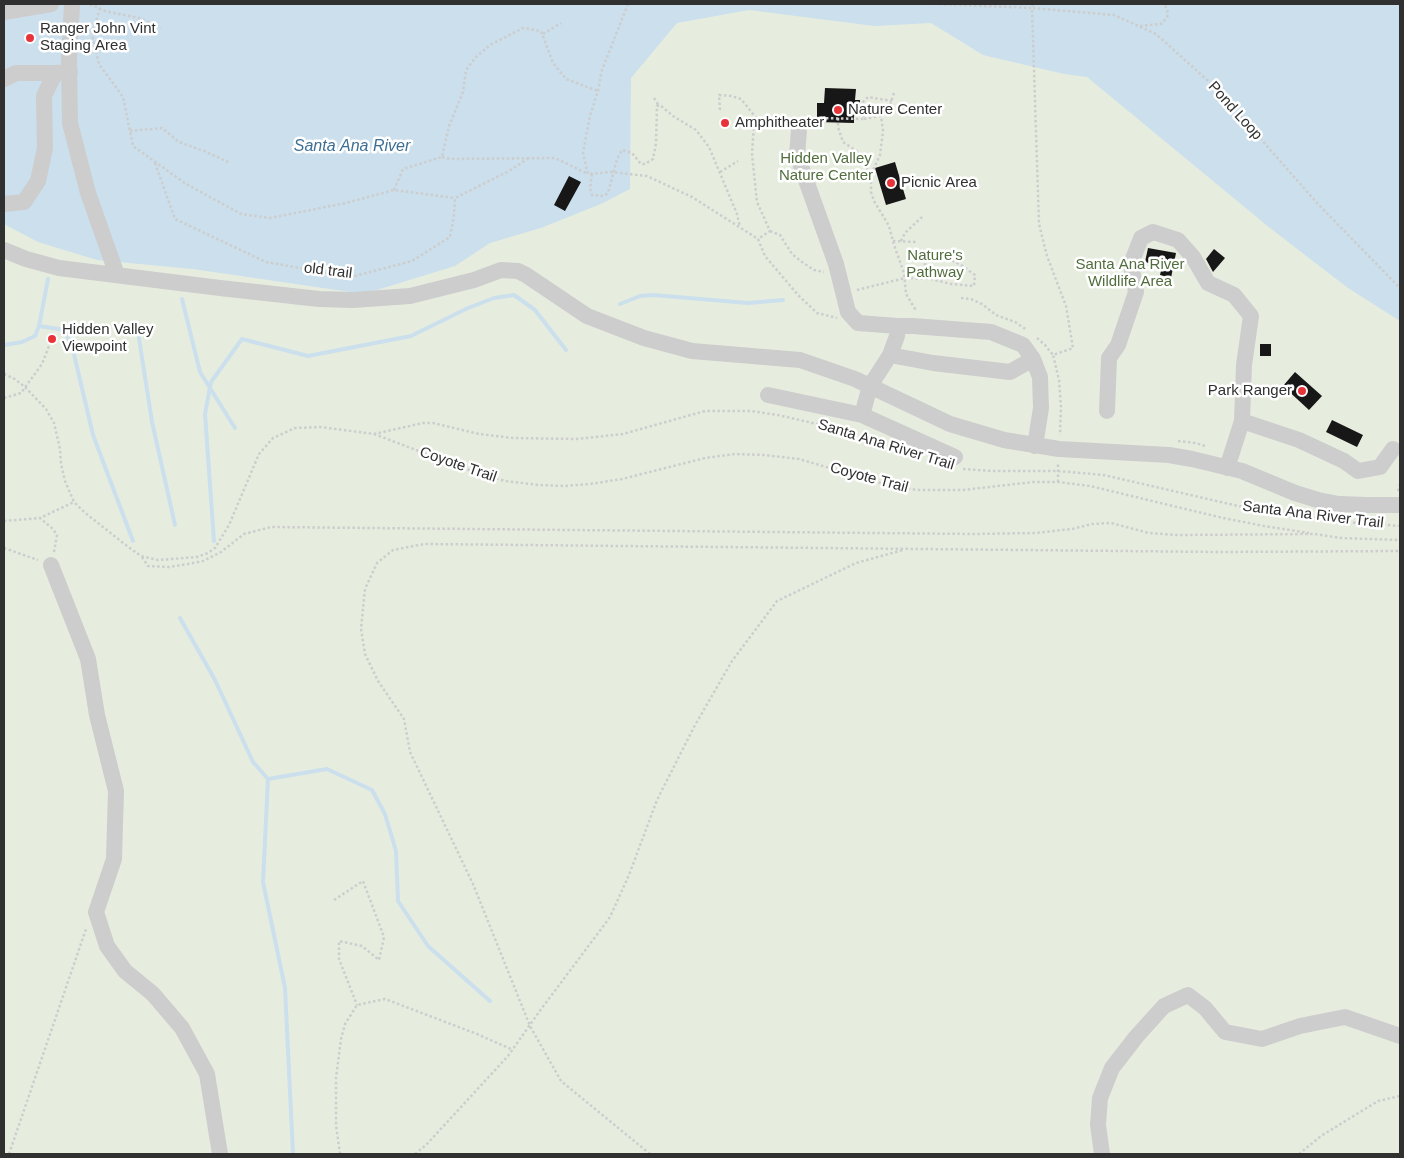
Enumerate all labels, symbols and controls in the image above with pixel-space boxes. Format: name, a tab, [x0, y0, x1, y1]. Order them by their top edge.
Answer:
place label: Ranger John Vint Staging Area	[40, 20, 156, 55]
marker: Ranger John Vint Staging Area	[24, 32, 36, 44]
street label: Pond Loop	[1204, 78, 1266, 144]
place label: Nature Center	[848, 101, 942, 119]
marker: Nature Center	[832, 104, 844, 116]
place label: Amphitheater	[735, 114, 824, 132]
marker: Amphitheater	[719, 117, 731, 129]
water label: Santa Ana River	[294, 137, 410, 157]
park label: Hidden Valley Nature Center	[779, 150, 873, 185]
place label: Picnic Area	[901, 174, 977, 192]
marker: Picnic Area	[885, 177, 897, 189]
park label: Nature's Pathway	[906, 247, 964, 282]
park label: Santa Ana River Wildlife Area	[1075, 256, 1185, 291]
street label: old trail	[303, 259, 353, 283]
place label: Hidden Valley Viewpoint	[62, 321, 153, 356]
marker: Hidden Valley Viewpoint	[46, 333, 58, 345]
place label: Park Ranger	[1208, 382, 1292, 400]
marker: Park Ranger	[1296, 385, 1308, 397]
street label: Santa Ana River Trail	[815, 416, 957, 474]
street label: Coyote Trail	[417, 443, 499, 487]
street label: Coyote Trail	[828, 459, 910, 497]
street label: Santa Ana River Trail	[1241, 497, 1385, 533]

